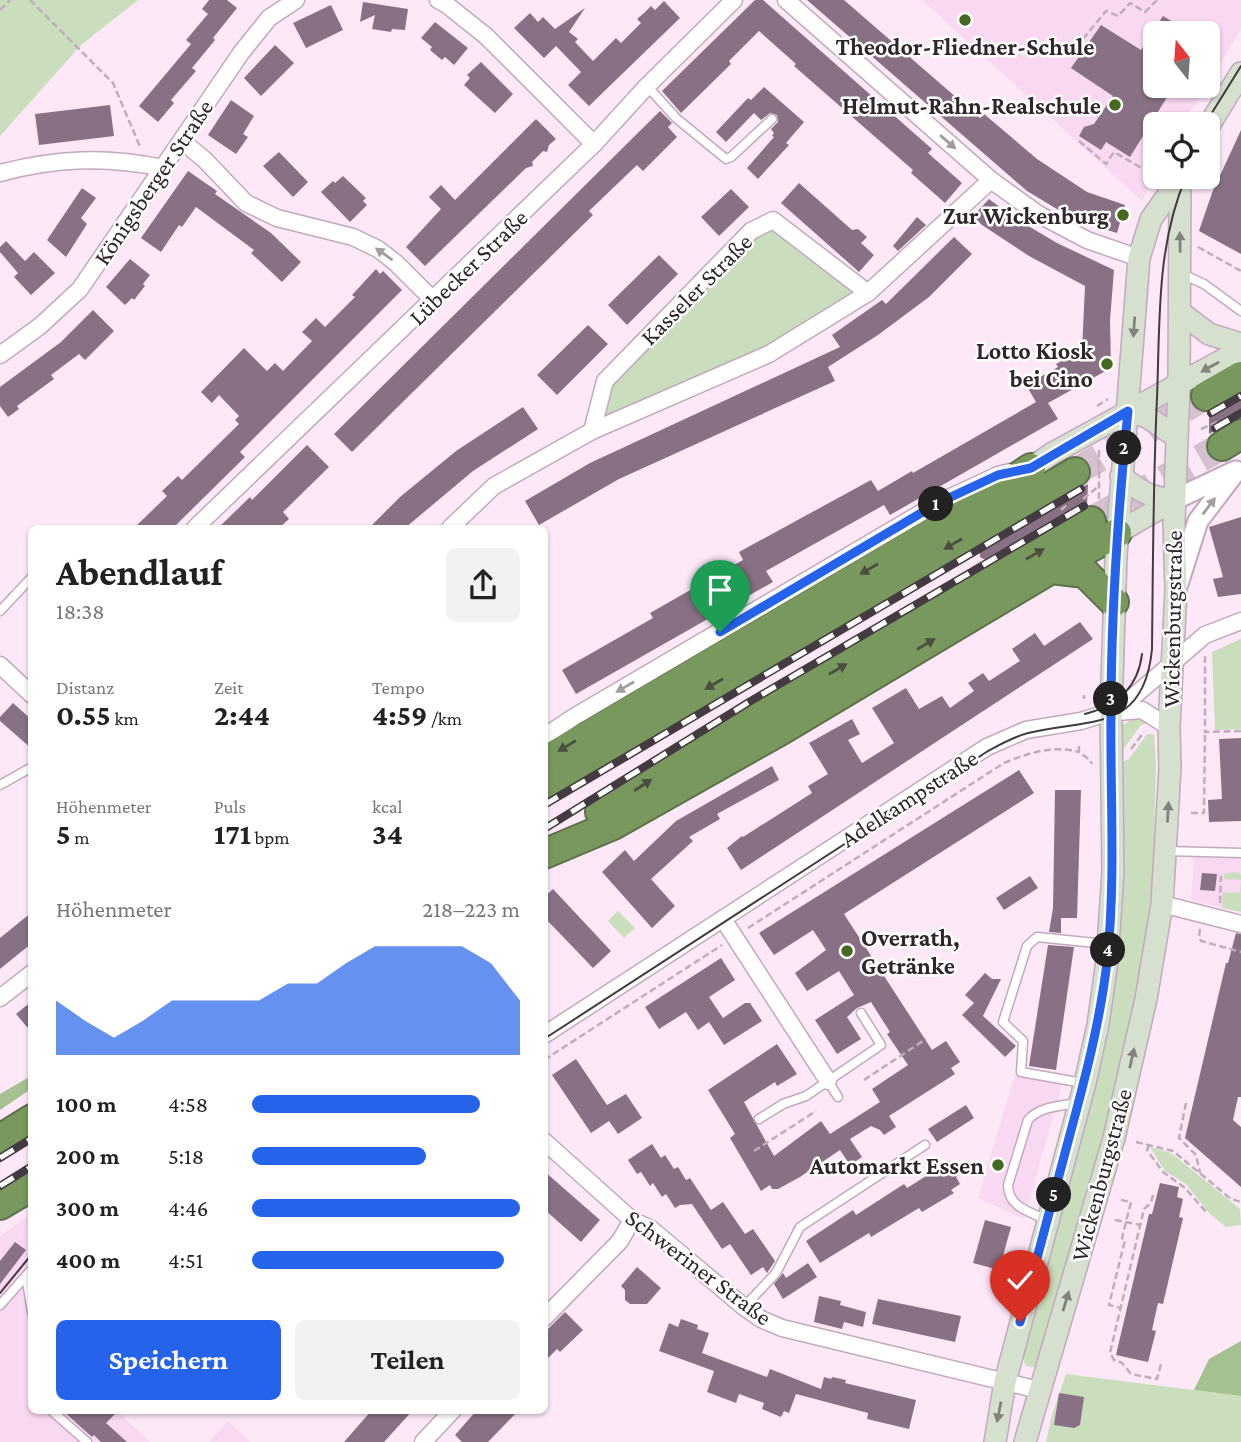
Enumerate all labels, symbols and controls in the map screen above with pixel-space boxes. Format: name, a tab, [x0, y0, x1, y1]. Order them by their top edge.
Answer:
marker: Theodor-Fliedner-Schule	[957, 12, 973, 28]
north arrow	[1143, 21, 1220, 98]
map controls	[1143, 21, 1220, 189]
place label: Theodor-Fliedner-Schule	[836, 33, 1094, 60]
place label: Helmut-Rahn-Realschule	[842, 92, 1101, 119]
street label: Königsberger Straße	[88, 94, 218, 270]
marker: Helmut-Rahn-Realschule	[1107, 97, 1123, 113]
button: locate	[1143, 112, 1220, 189]
one-way arrow	[939, 134, 957, 150]
place label: Zur Wickenburg	[943, 202, 1109, 229]
street label: Lübecker Straße	[403, 204, 533, 330]
marker: Zur Wickenburg	[1115, 207, 1131, 223]
street label: Kasseler Straße	[635, 228, 757, 350]
one-way arrow	[1174, 231, 1186, 253]
one-way arrow	[375, 247, 393, 261]
one-way arrow	[1128, 316, 1139, 338]
place label: Lotto Kiosk bei Cino	[976, 337, 1094, 392]
marker: Lotto Kiosk bei Cino	[1099, 356, 1115, 372]
one-way arrow	[1200, 361, 1220, 373]
pin: 2	[1106, 430, 1142, 466]
text: 2	[1119, 437, 1128, 458]
pin: 1	[918, 486, 954, 522]
text: 1	[932, 493, 939, 514]
one-way arrow	[1202, 497, 1217, 515]
street label: Wickenburgstraße	[1157, 530, 1187, 708]
one-way arrow	[943, 538, 962, 550]
button: share	[446, 548, 520, 622]
one-way arrow	[1025, 548, 1045, 560]
text: Abendlauf	[56, 551, 223, 593]
pin	[690, 560, 750, 632]
one-way arrow	[860, 563, 879, 575]
icon: arrive	[701, 571, 739, 609]
text: 18:38	[56, 598, 105, 624]
one-way arrow	[916, 638, 935, 650]
one-way arrow	[829, 662, 848, 675]
text: Distanz	[56, 677, 114, 698]
text: Zeit	[214, 677, 244, 698]
text: Tempo	[372, 677, 425, 698]
one-way arrow	[705, 678, 724, 690]
one-way arrow	[616, 681, 635, 693]
pin: 3	[1094, 682, 1128, 716]
text: 3	[1106, 688, 1115, 709]
text: 0.55	[56, 698, 111, 731]
text: 2:44	[214, 698, 270, 731]
text: 4:59	[372, 698, 427, 731]
text: km	[111, 708, 139, 729]
text: /km	[427, 708, 462, 729]
one-way arrow	[558, 740, 577, 753]
street label: Adelkampstraße	[835, 744, 983, 852]
one-way arrow	[633, 778, 652, 791]
text: Höhenmeter	[56, 796, 152, 817]
text: Puls	[214, 796, 246, 817]
text: kcal	[372, 796, 403, 817]
one-way arrow	[1163, 801, 1174, 823]
text: 5	[56, 817, 71, 850]
text: 171	[214, 817, 251, 850]
text: 34	[372, 817, 403, 850]
text: m	[71, 827, 90, 848]
text: bpm	[251, 827, 290, 848]
text: Höhenmeter	[56, 896, 172, 922]
text: 218–223 m	[422, 896, 520, 922]
place label: Overrath, Getränke	[861, 924, 960, 979]
pin: 4	[1090, 932, 1126, 968]
text: 4	[1102, 939, 1113, 960]
marker: Overrath, Getränke	[839, 943, 855, 959]
one-way arrow	[1127, 1047, 1138, 1069]
street label: Wickenburgstraße	[1065, 1086, 1137, 1264]
text: 100 m	[56, 1091, 116, 1117]
text: 4:58	[168, 1091, 208, 1117]
text: 200 m	[56, 1143, 120, 1169]
text: 5:18	[168, 1143, 204, 1169]
place label: Automarkt Essen	[809, 1152, 984, 1179]
marker: Automarkt Essen	[990, 1157, 1006, 1173]
pin: 5	[1036, 1178, 1072, 1212]
text: 5	[1049, 1184, 1058, 1205]
text: 300 m	[56, 1195, 119, 1221]
text: 4:46	[168, 1195, 208, 1221]
street label: Schweriner Straße	[621, 1203, 777, 1331]
text: 400 m	[56, 1247, 120, 1273]
text: 4:51	[168, 1247, 203, 1273]
pin	[990, 1250, 1050, 1322]
icon: check	[1001, 1261, 1039, 1299]
one-way arrow	[1062, 1290, 1072, 1311]
button: Speichern	[56, 1320, 281, 1400]
button: Teilen	[295, 1320, 520, 1400]
one-way arrow	[993, 1401, 1004, 1423]

